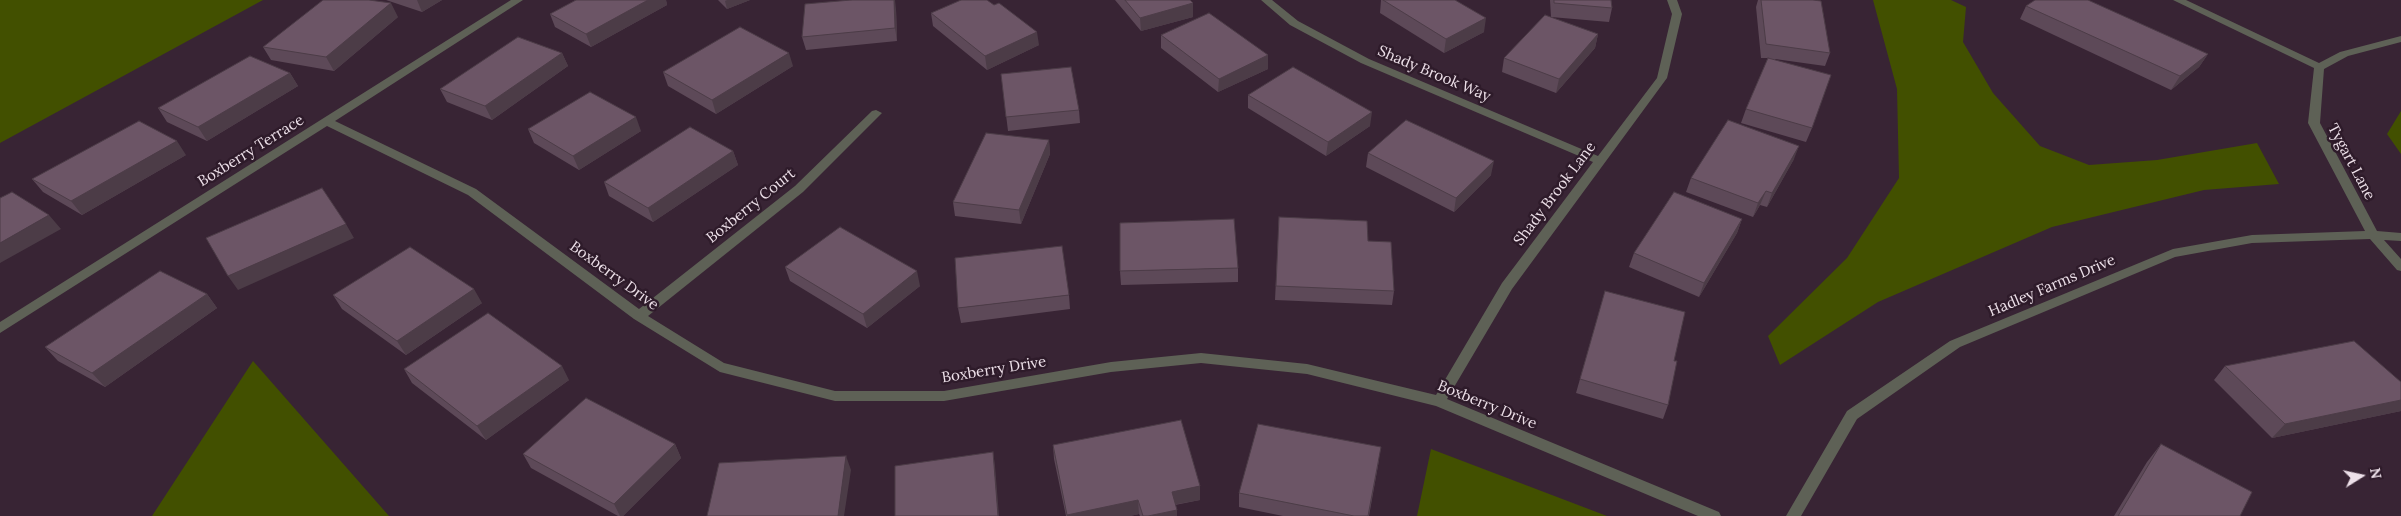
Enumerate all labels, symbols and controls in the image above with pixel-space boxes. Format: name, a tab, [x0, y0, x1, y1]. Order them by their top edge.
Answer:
street label: Shady Brook Way	[1375, 42, 1493, 106]
street label: Boxberry Terrace	[195, 111, 307, 191]
street label: Tygart Lane	[2323, 121, 2379, 203]
street label: Shady Brook Lane	[1510, 139, 1600, 249]
street label: Boxberry Court	[703, 165, 799, 247]
street label: Boxberry Drive	[566, 238, 662, 314]
street label: Hadley Farms Drive	[1986, 251, 2118, 321]
street label: Boxberry Drive	[941, 353, 1047, 387]
street label: Boxberry Drive	[1435, 377, 1539, 433]
north arrow	[2336, 451, 2386, 501]
text: N	[2366, 466, 2386, 480]

